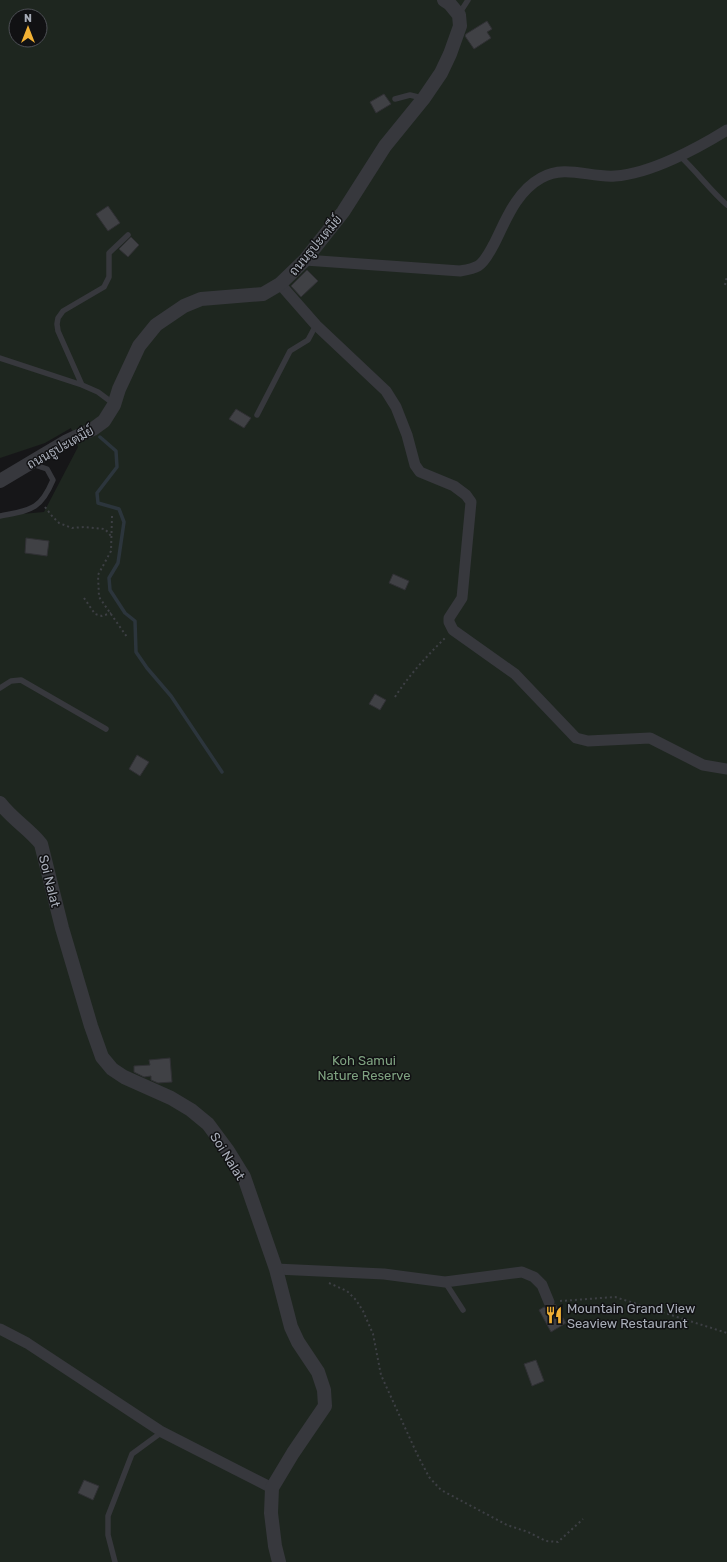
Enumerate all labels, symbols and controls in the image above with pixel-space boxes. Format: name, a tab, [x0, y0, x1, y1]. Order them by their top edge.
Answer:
north arrow	[8, 8, 48, 48]
text: N	[24, 12, 32, 25]
street label: ถนนธูปะเตมีย์	[284, 211, 346, 280]
street label: ถนนธูปะเตมีย์	[23, 421, 97, 474]
street label: Soi Nalat	[36, 853, 63, 909]
park label: Koh Samui Nature Reserve	[317, 1053, 411, 1083]
street label: Soi Nalat	[207, 1130, 248, 1183]
place label: Mountain Grand View Seaview Restaurant	[567, 1301, 695, 1331]
restaurant icon: Mountain Grand View Seaview Restaurant	[544, 1305, 564, 1325]

